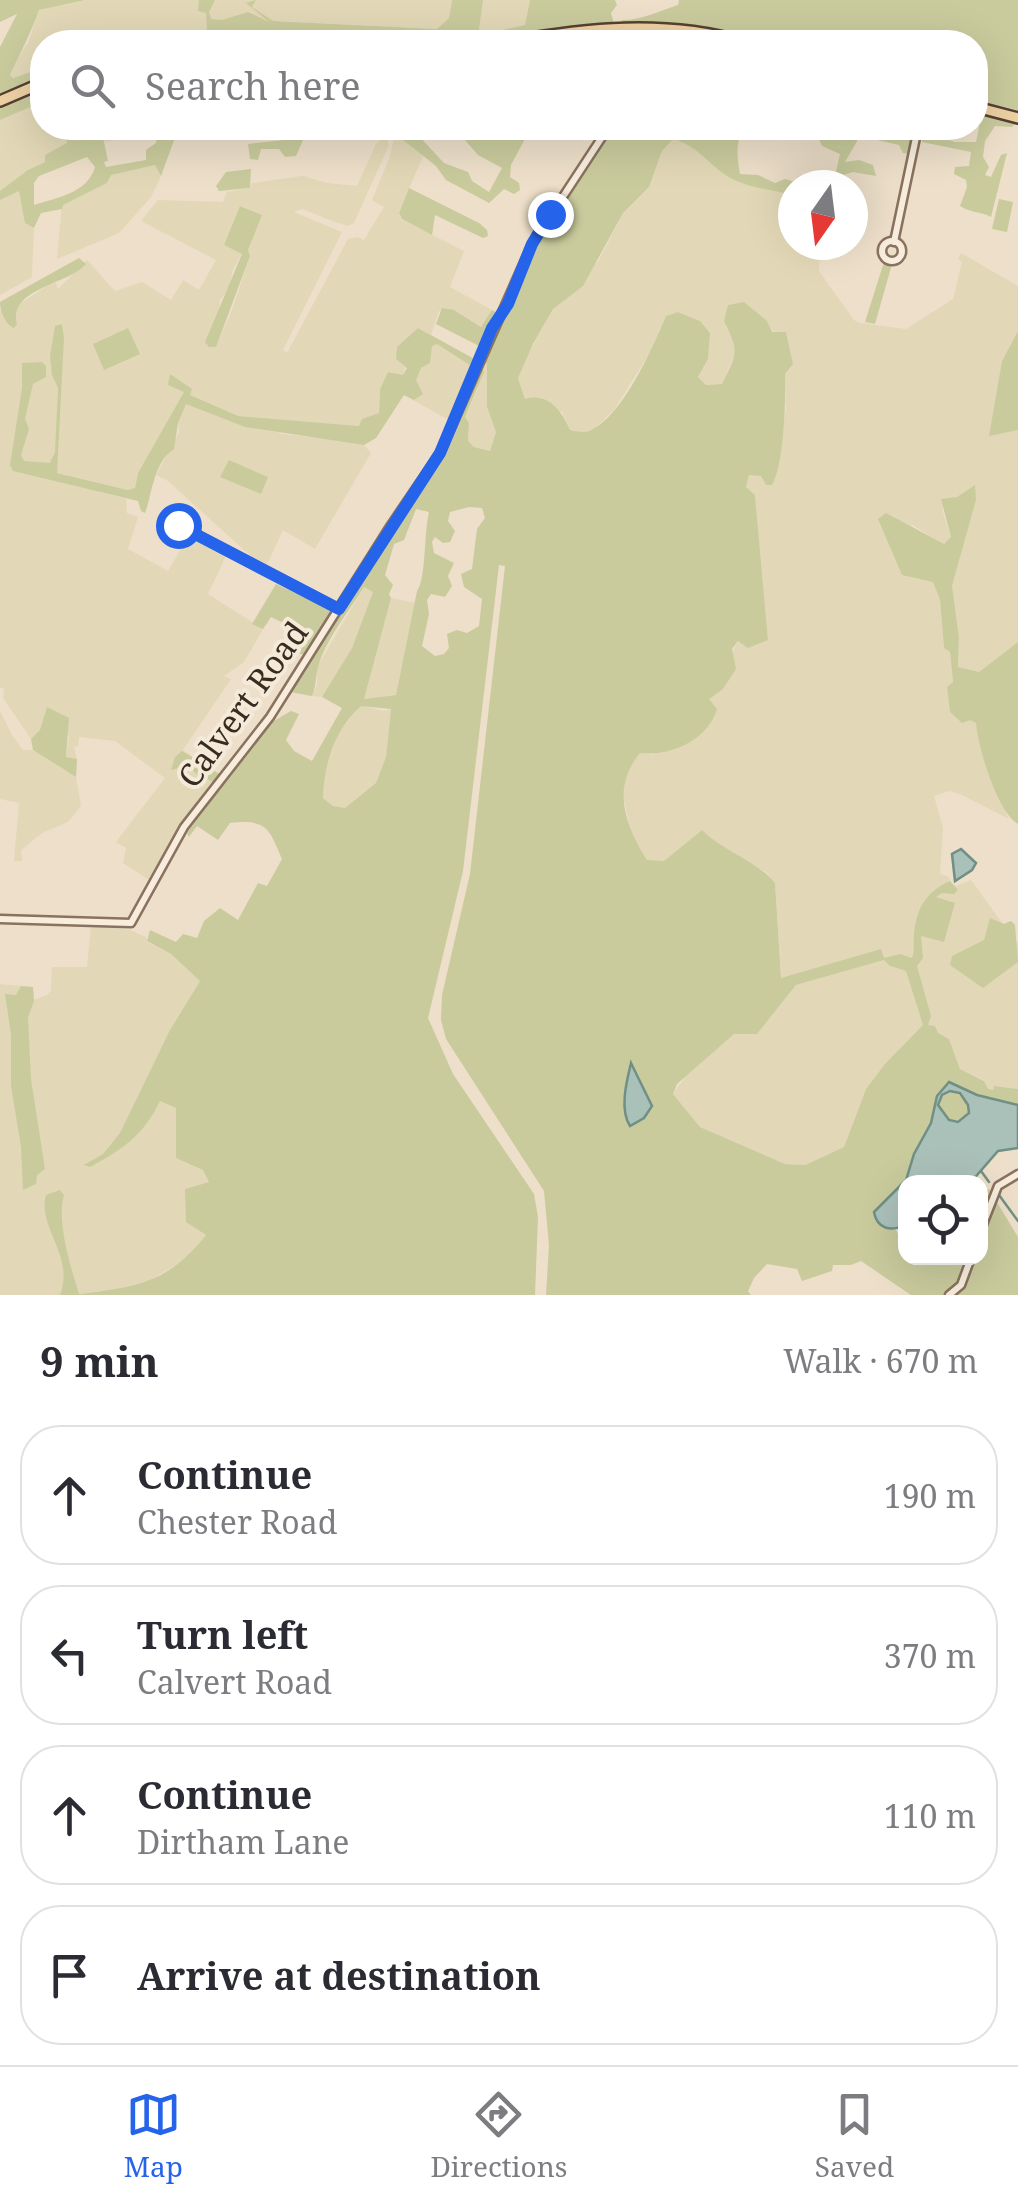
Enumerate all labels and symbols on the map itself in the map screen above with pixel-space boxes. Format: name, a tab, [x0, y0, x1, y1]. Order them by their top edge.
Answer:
north arrow	[778, 170, 868, 260]
route end	[528, 192, 574, 238]
route start	[156, 503, 202, 549]
street label: Calvert Road	[167, 612, 317, 796]

